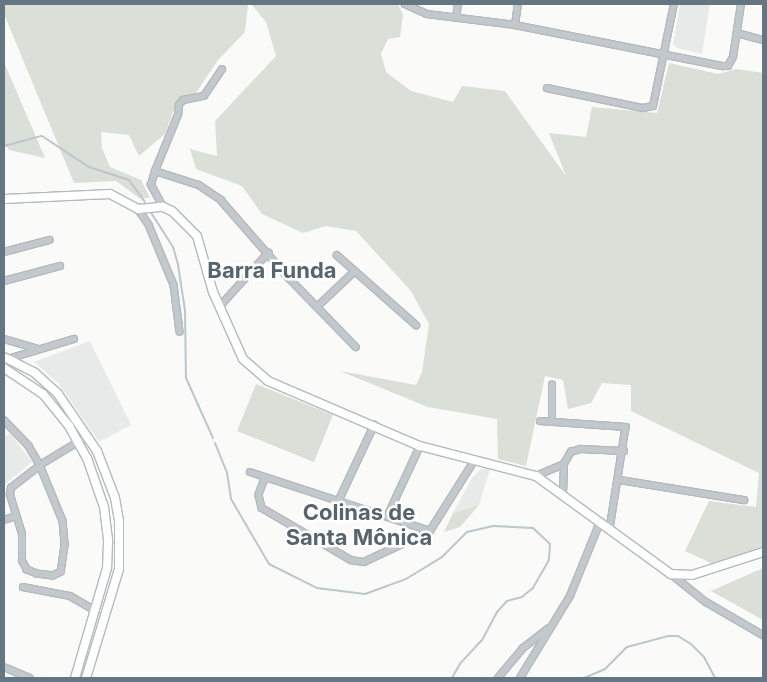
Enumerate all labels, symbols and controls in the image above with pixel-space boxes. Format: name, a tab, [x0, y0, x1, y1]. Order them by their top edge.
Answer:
district label: Barra Funda	[207, 258, 337, 284]
district label: Colinas de Santa Mônica	[286, 499, 432, 550]

